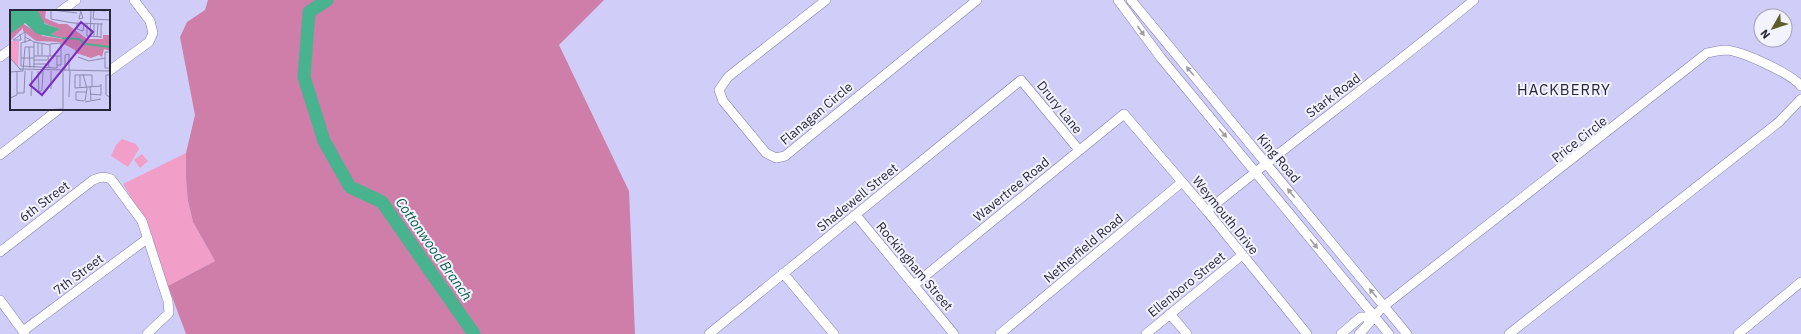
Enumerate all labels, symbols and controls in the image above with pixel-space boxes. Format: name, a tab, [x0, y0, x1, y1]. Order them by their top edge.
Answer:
north arrow	[1753, 8, 1793, 48]
inset map	[10, 10, 110, 110]
one-way arrow	[1137, 26, 1146, 37]
text: N	[1757, 27, 1773, 42]
one-way arrow	[1185, 66, 1194, 77]
street label: Stark Road	[1303, 69, 1364, 121]
street label: Drury Lane	[1033, 77, 1086, 137]
street label: Flanagan Circle	[777, 78, 856, 149]
district label: HACKBERRY	[1517, 80, 1611, 99]
street label: Price Circle	[1548, 112, 1610, 166]
one-way arrow	[1218, 127, 1227, 138]
street label: King Road	[1253, 130, 1304, 186]
street label: Wavertree Road	[970, 154, 1053, 225]
street label: Shadewell Street	[813, 160, 901, 235]
street label: Weymouth Drive	[1189, 173, 1262, 258]
street label: 6th Street	[16, 177, 73, 226]
one-way arrow	[1286, 187, 1295, 198]
water label: Cottonwood Branch	[392, 194, 476, 304]
street label: Netherfield Road	[1040, 210, 1127, 287]
street label: Rockingham Street	[873, 218, 957, 314]
one-way arrow	[1310, 238, 1319, 249]
street label: Ellenboro Street	[1144, 248, 1228, 321]
street label: 7th Street	[50, 250, 107, 299]
one-way arrow	[1369, 288, 1378, 299]

